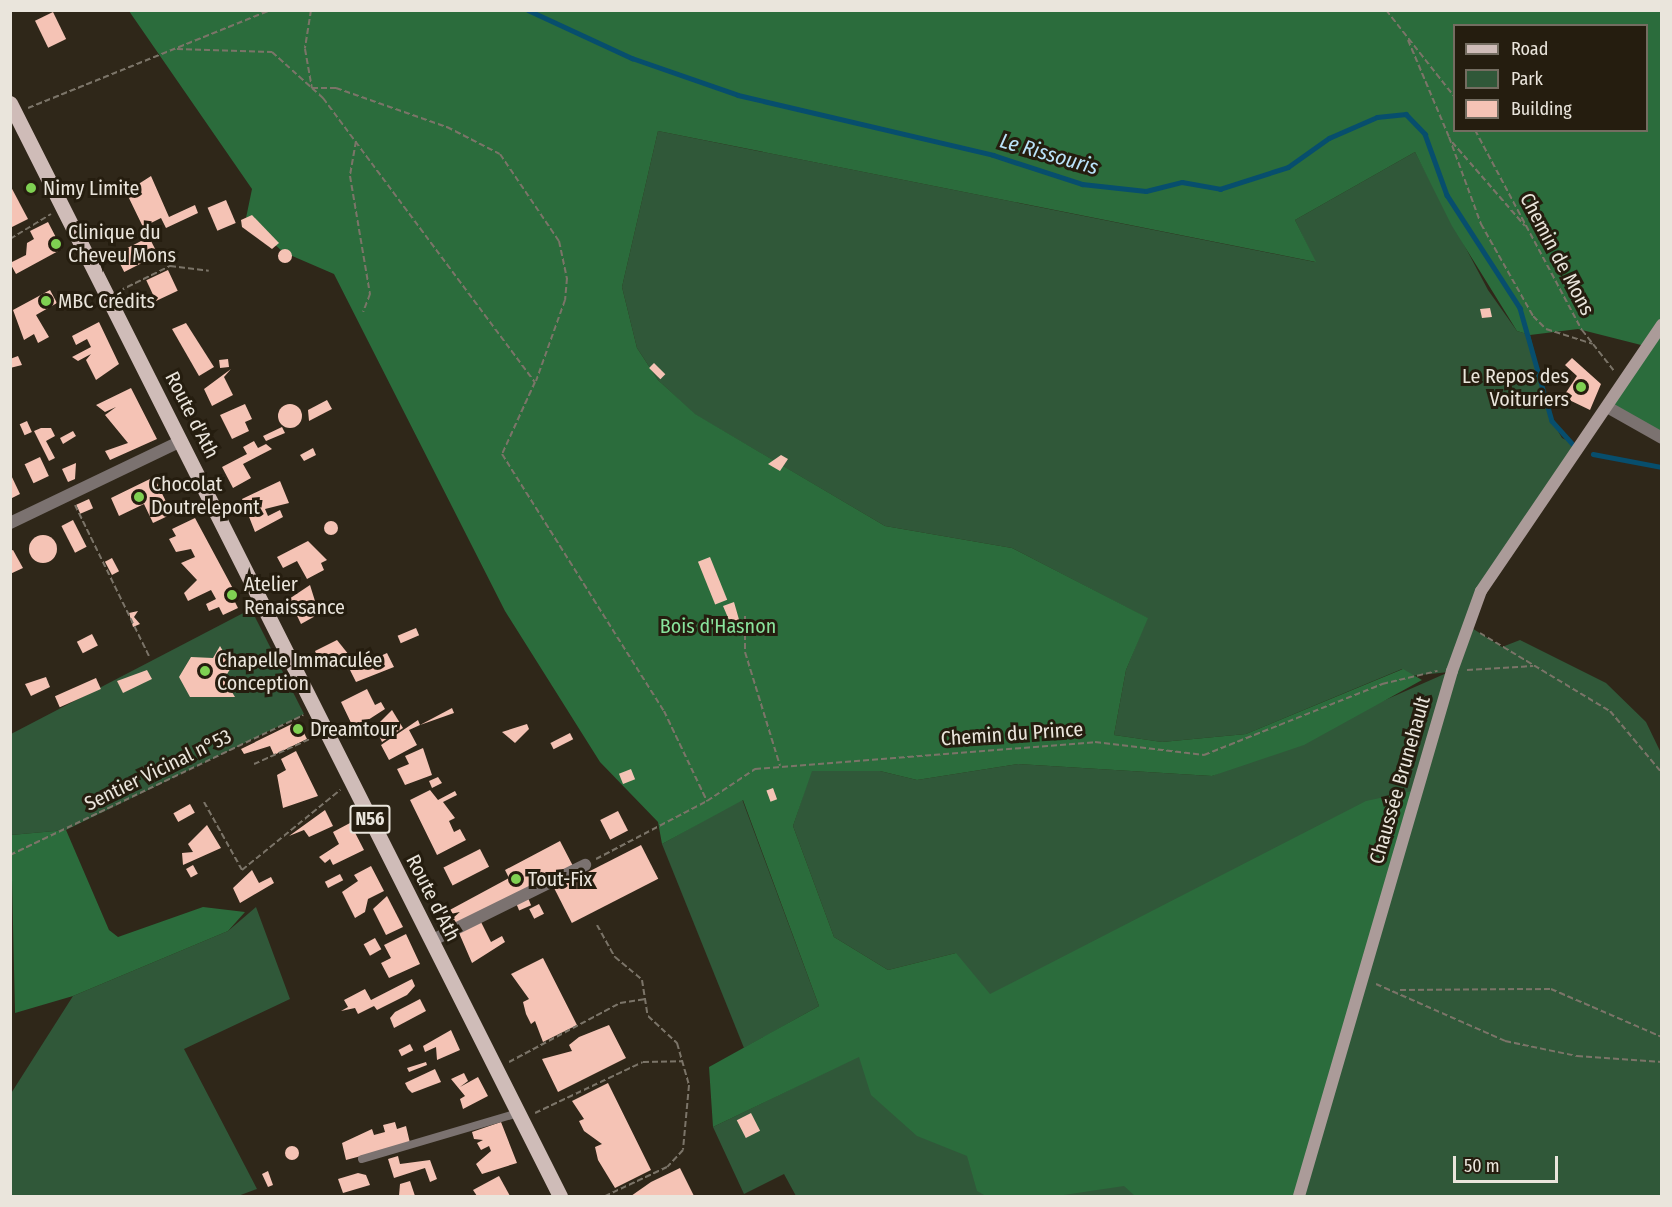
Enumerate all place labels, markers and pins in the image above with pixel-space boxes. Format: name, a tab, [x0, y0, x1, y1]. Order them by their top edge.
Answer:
place label: Nimy Limite	[43, 176, 139, 200]
marker: Nimy Limite	[24, 181, 38, 195]
place label: Clinique du Cheveu Mons	[68, 220, 176, 267]
marker: Clinique du Cheveu Mons	[49, 237, 63, 251]
place label: MBC Crédits	[58, 289, 155, 313]
marker: MBC Crédits	[39, 294, 53, 308]
place label: Le Repos des Voituriers	[1462, 364, 1569, 411]
marker: Le Repos des Voituriers	[1574, 380, 1588, 394]
place label: Chocolat Doutrelepont	[151, 473, 260, 520]
marker: Chocolat Doutrelepont	[132, 490, 146, 504]
place label: Atelier Renaissance	[244, 572, 345, 619]
marker: Atelier Renaissance	[225, 588, 239, 602]
place label: Chapelle Immaculée Conception	[217, 648, 382, 695]
marker: Chapelle Immaculée Conception	[198, 664, 212, 678]
place label: Dreamtour	[310, 717, 397, 741]
marker: Dreamtour	[291, 722, 305, 736]
place label: Tout-Fix	[528, 867, 592, 891]
marker: Tout-Fix	[509, 872, 523, 886]

